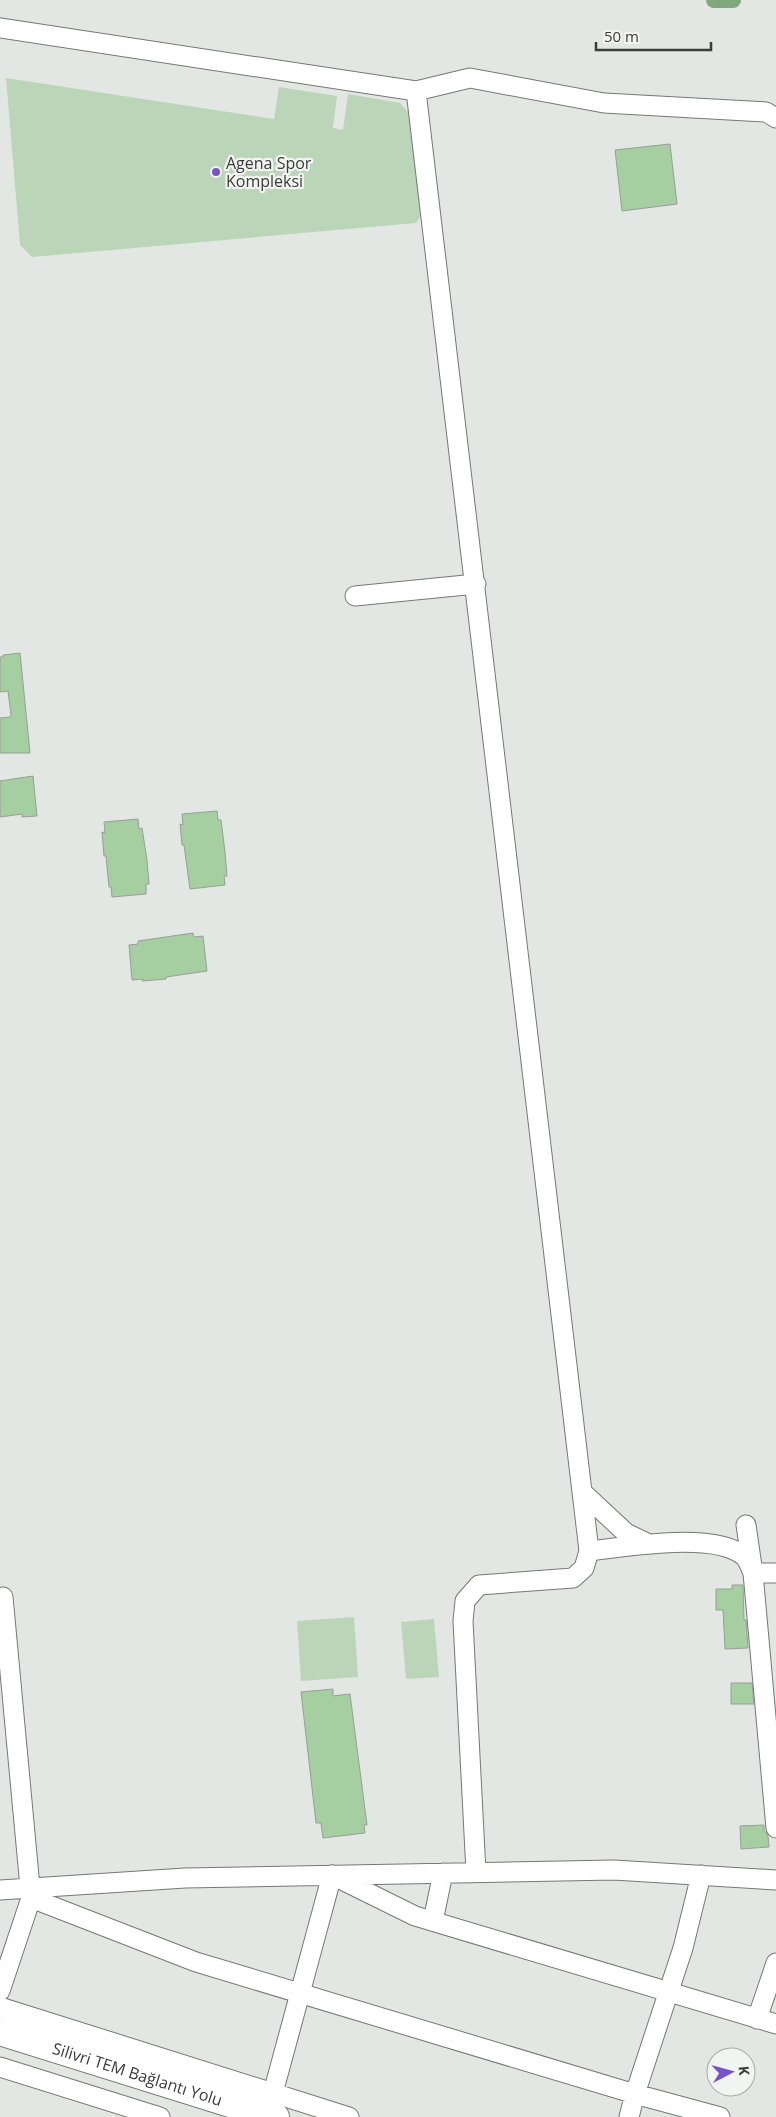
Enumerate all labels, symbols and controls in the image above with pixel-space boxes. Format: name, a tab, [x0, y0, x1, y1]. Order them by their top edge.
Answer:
scale bar	[596, 20, 711, 52]
text: 50 m	[604, 26, 639, 46]
place label: Agena Spor Kompleksi	[226, 152, 312, 192]
marker: Agena Spor Kompleksi	[210, 166, 222, 178]
street label: Silivri TEM Bağlantı Yolu	[50, 2037, 225, 2111]
north arrow	[706, 2047, 756, 2097]
text: K	[734, 2065, 754, 2077]

